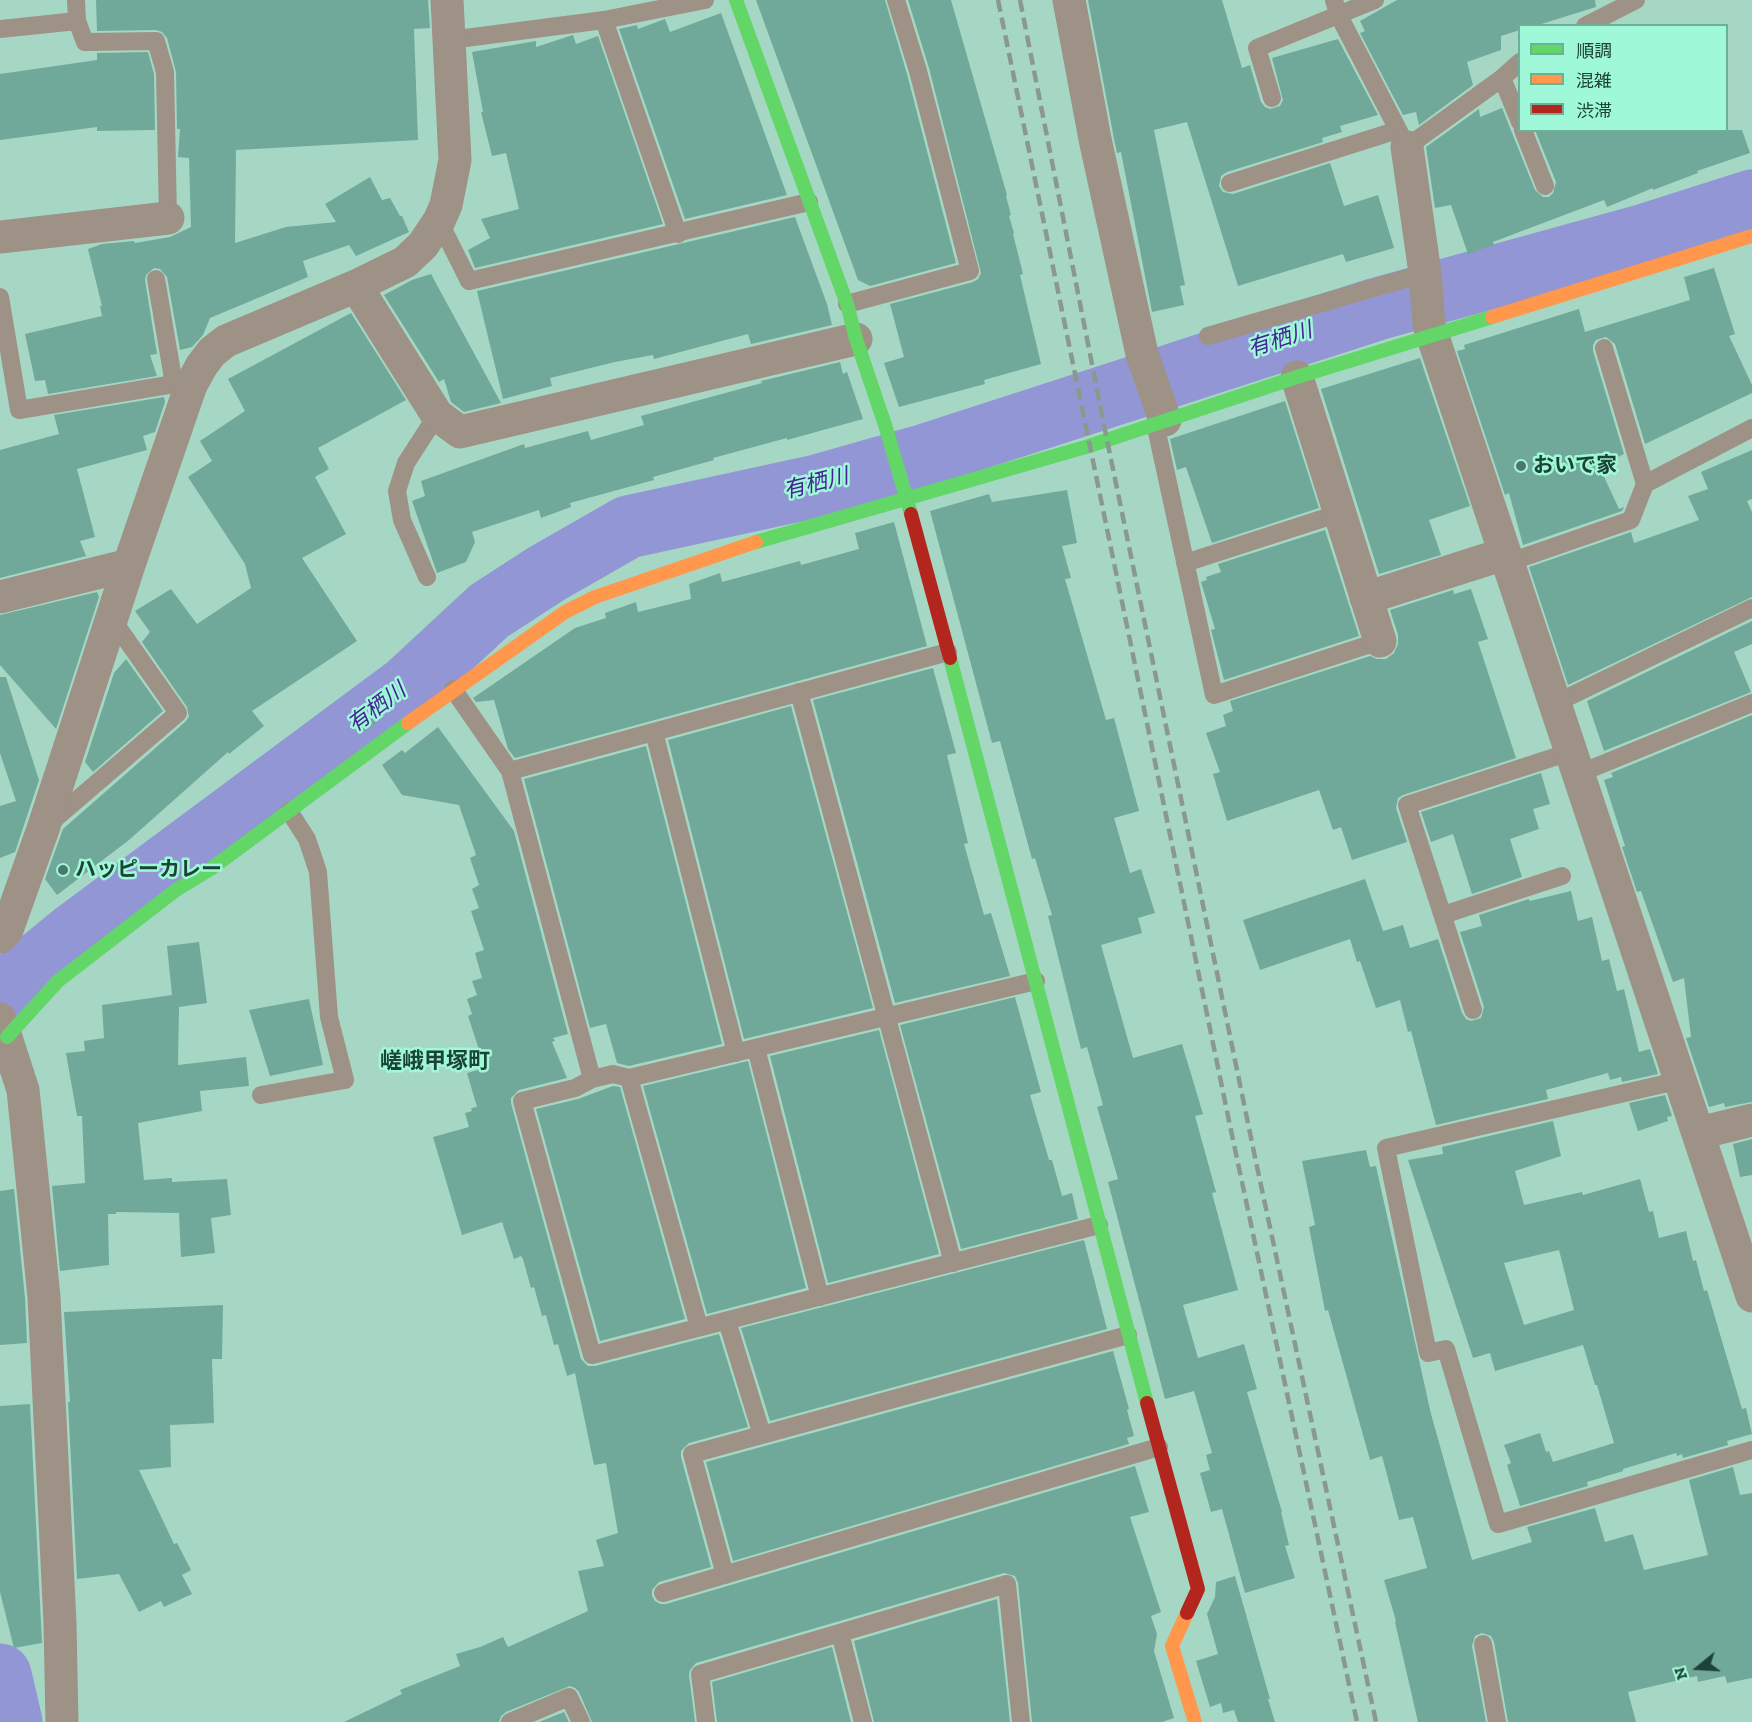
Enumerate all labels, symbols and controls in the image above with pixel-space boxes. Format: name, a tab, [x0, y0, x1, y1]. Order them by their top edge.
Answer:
legend	[1518, 24, 1728, 132]
text: 順調	[1576, 40, 1612, 62]
text: 混雑	[1576, 70, 1612, 92]
text: 渋滞	[1576, 100, 1612, 122]
water label: 有栖川	[1245, 317, 1315, 363]
place label: おいで家	[1533, 453, 1617, 479]
marker: おいで家	[1514, 459, 1528, 473]
water label: 有栖川	[781, 463, 851, 505]
water label: 有栖川	[343, 678, 411, 738]
place label: ハッピーカレー	[75, 857, 222, 883]
marker: ハッピーカレー	[56, 863, 70, 877]
district label: 嵯峨甲塚町	[380, 1049, 490, 1075]
north arrow	[1668, 1638, 1728, 1698]
text: N	[1669, 1665, 1691, 1682]

